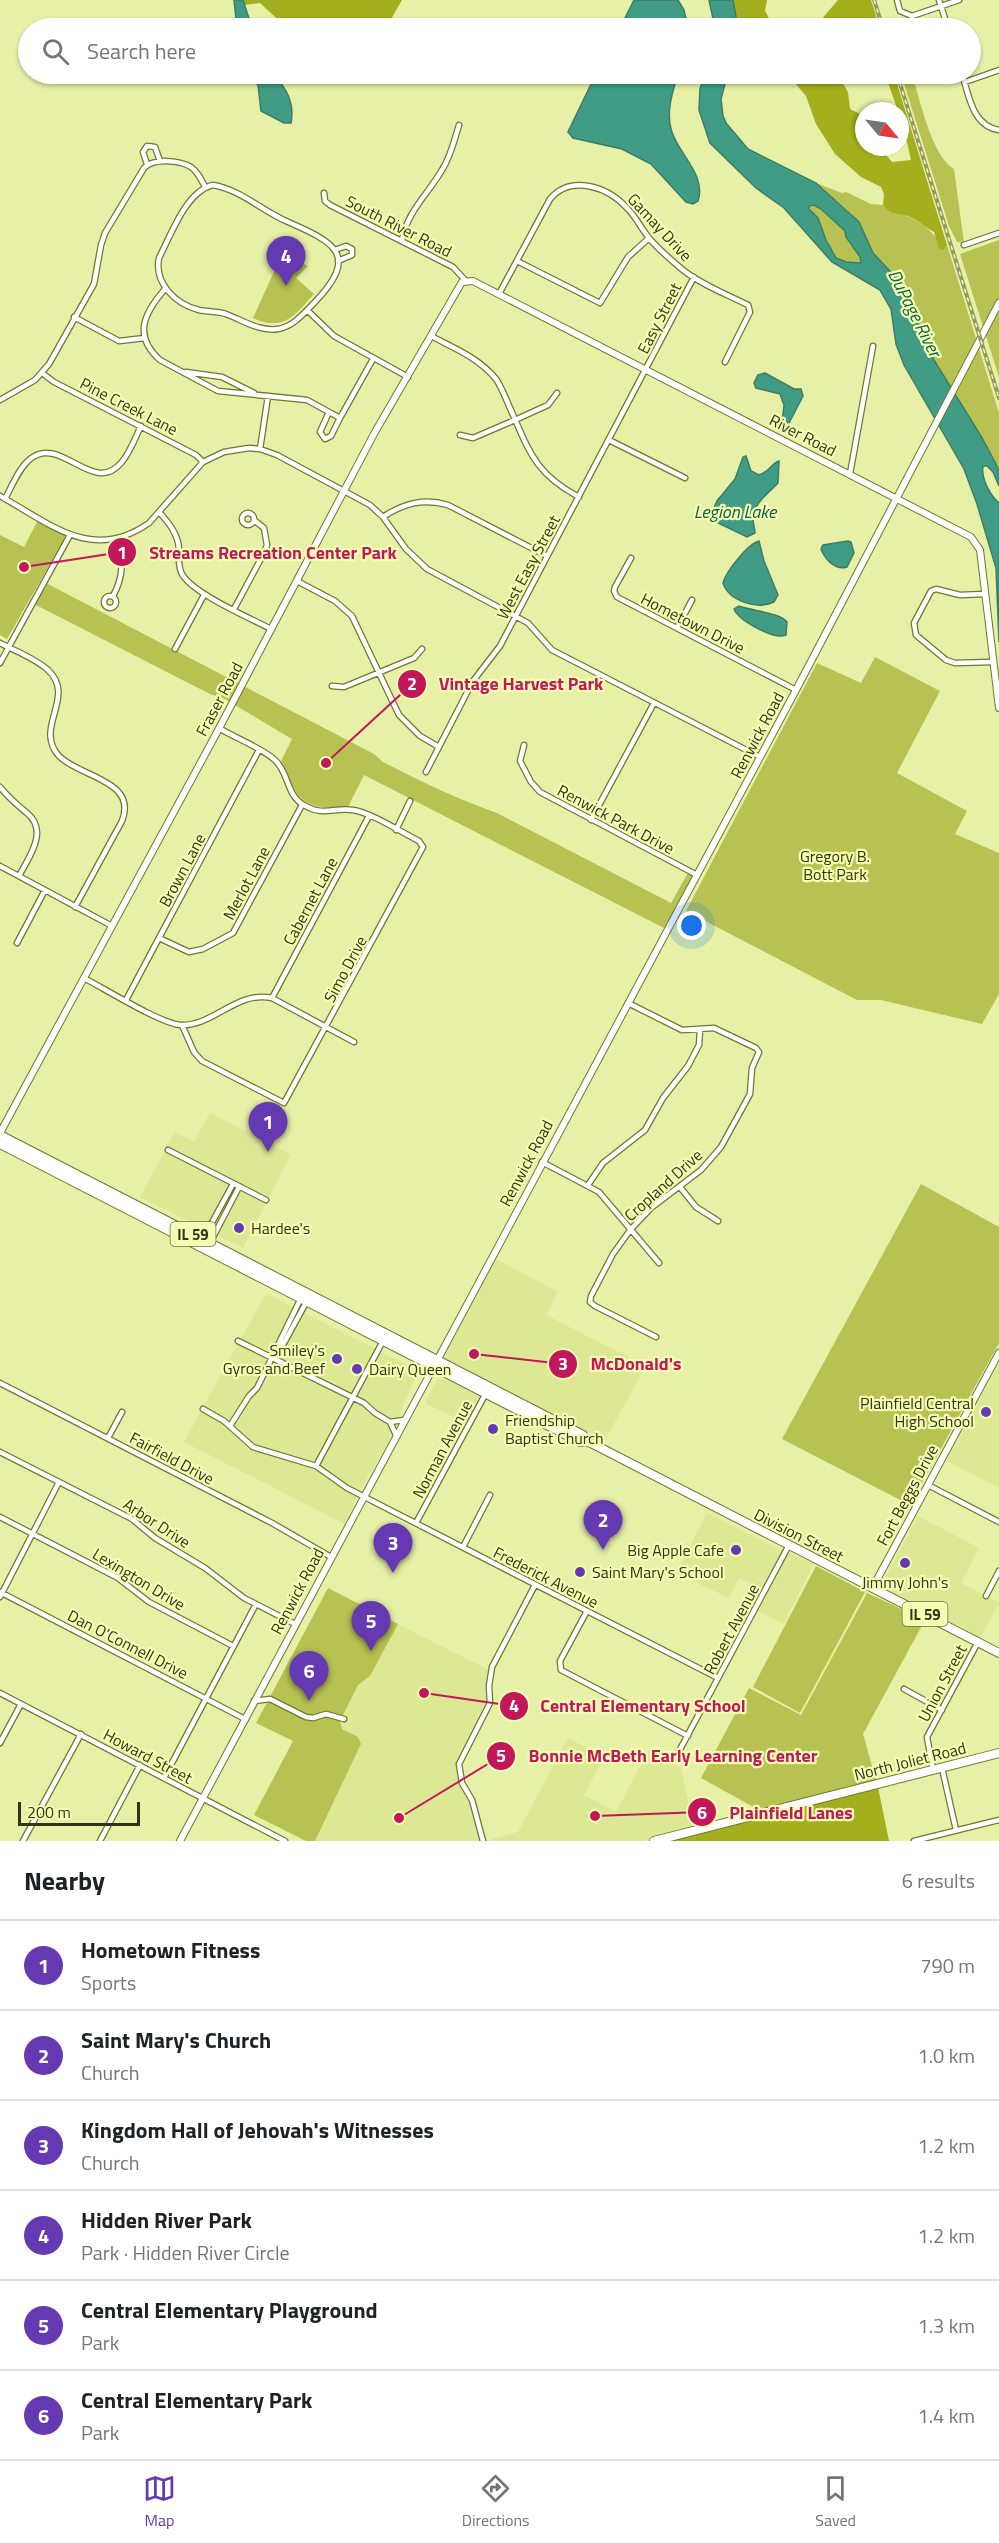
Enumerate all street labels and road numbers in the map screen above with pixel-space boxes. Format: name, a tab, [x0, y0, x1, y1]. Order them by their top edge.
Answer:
street label: Gamay Drive	[622, 188, 698, 266]
street label: South River Road	[342, 189, 456, 263]
street label: Easy Street	[631, 278, 687, 358]
street label: Pine Creek Lane	[76, 371, 182, 441]
street label: River Road	[765, 408, 841, 462]
street label: West Easy Street	[490, 510, 566, 623]
street label: Hometown Drive	[637, 586, 749, 660]
street label: Fraser Road	[189, 658, 249, 740]
street label: Renwick Road	[724, 688, 790, 782]
street label: Renwick Park Drive	[553, 778, 679, 860]
street label: Brown Lane	[153, 829, 211, 911]
street label: Merlot Lane	[216, 842, 276, 924]
street label: Cabernet Lane	[277, 853, 343, 949]
street label: Simo Drive	[317, 931, 373, 1007]
street label: Renwick Road	[493, 1116, 559, 1210]
street label: Cropland Drive	[618, 1143, 708, 1227]
road number: IL 59	[170, 1222, 216, 1246]
street label: Norman Avenue	[406, 1396, 478, 1502]
street label: Fairfield Drive	[126, 1426, 218, 1490]
street label: Fort Beggs Drive	[870, 1440, 944, 1550]
street label: Arbor Drive	[119, 1492, 195, 1554]
street label: Division Street	[750, 1502, 848, 1568]
street label: Frederick Avenue	[489, 1540, 603, 1614]
street label: Lexington Drive	[88, 1542, 190, 1616]
street label: Renwick Road	[264, 1544, 330, 1638]
street label: Robert Avenue	[697, 1579, 765, 1679]
road number: IL 59	[902, 1602, 948, 1626]
street label: Dan O'Connell Drive	[64, 1603, 192, 1685]
street label: Union Street	[912, 1640, 973, 1726]
street label: Howard Street	[99, 1722, 197, 1790]
street label: North Joliet Road	[852, 1736, 968, 1786]

